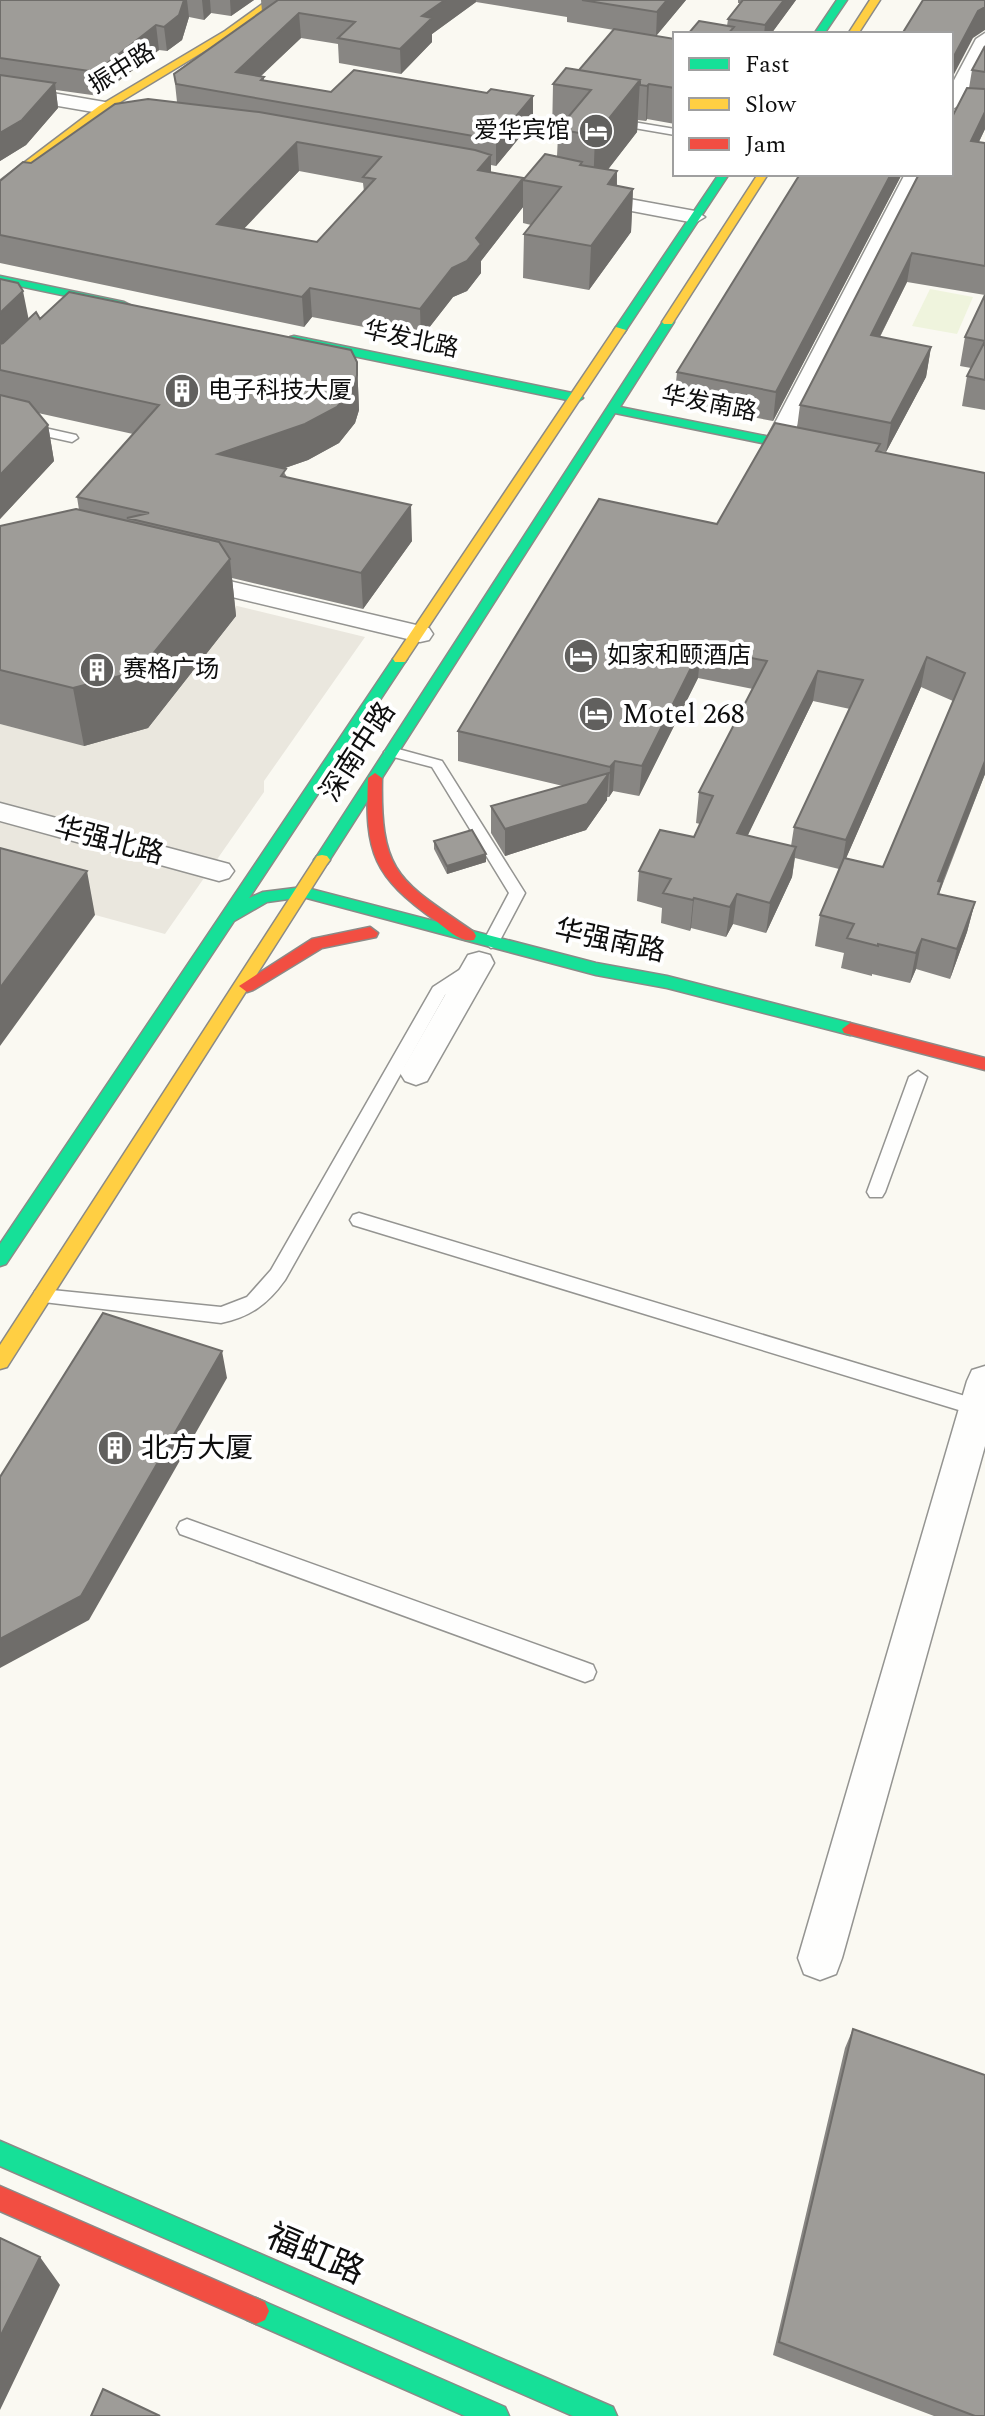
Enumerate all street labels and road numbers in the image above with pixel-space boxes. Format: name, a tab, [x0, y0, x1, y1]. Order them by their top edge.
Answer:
street label: 振中路	[82, 35, 162, 103]
street label: 华发北路	[360, 312, 462, 368]
street label: 华发南路	[658, 377, 760, 431]
street label: 深南中路	[309, 693, 407, 811]
street label: 华强北路	[49, 806, 169, 876]
street label: 华强南路	[551, 908, 669, 974]
street label: 福虹路	[258, 2211, 372, 2299]

